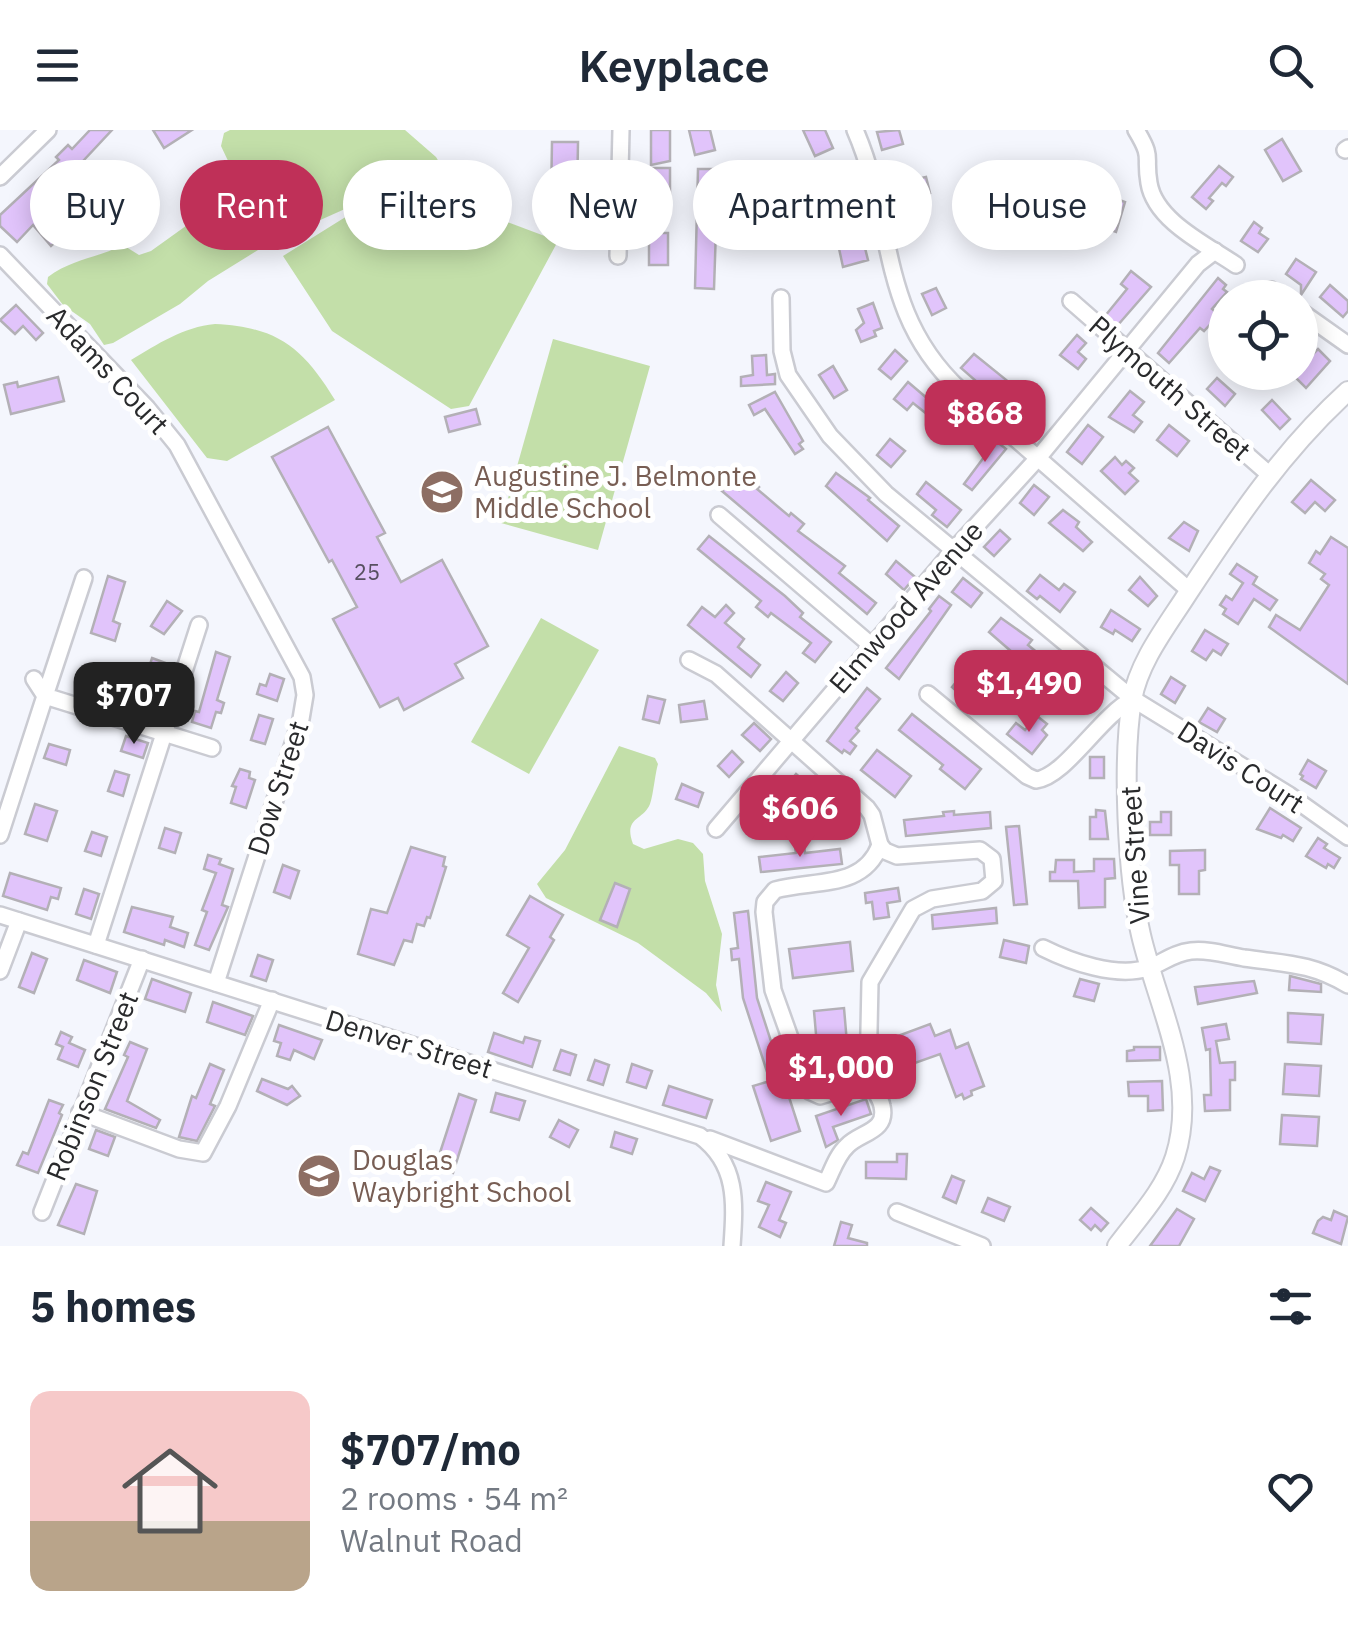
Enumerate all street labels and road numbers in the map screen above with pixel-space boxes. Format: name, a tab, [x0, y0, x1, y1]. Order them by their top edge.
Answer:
street label: Adams Court	[39, 297, 177, 442]
street label: Plymouth Street	[1081, 307, 1259, 468]
street label: Elmwood Avenue	[820, 513, 991, 701]
street label: Davis Court	[1171, 712, 1312, 821]
street label: Dow Street	[238, 716, 317, 860]
street label: Vine Street	[1111, 785, 1158, 926]
street label: Robinson Street	[37, 986, 146, 1186]
street label: Denver Street	[321, 1001, 497, 1086]

